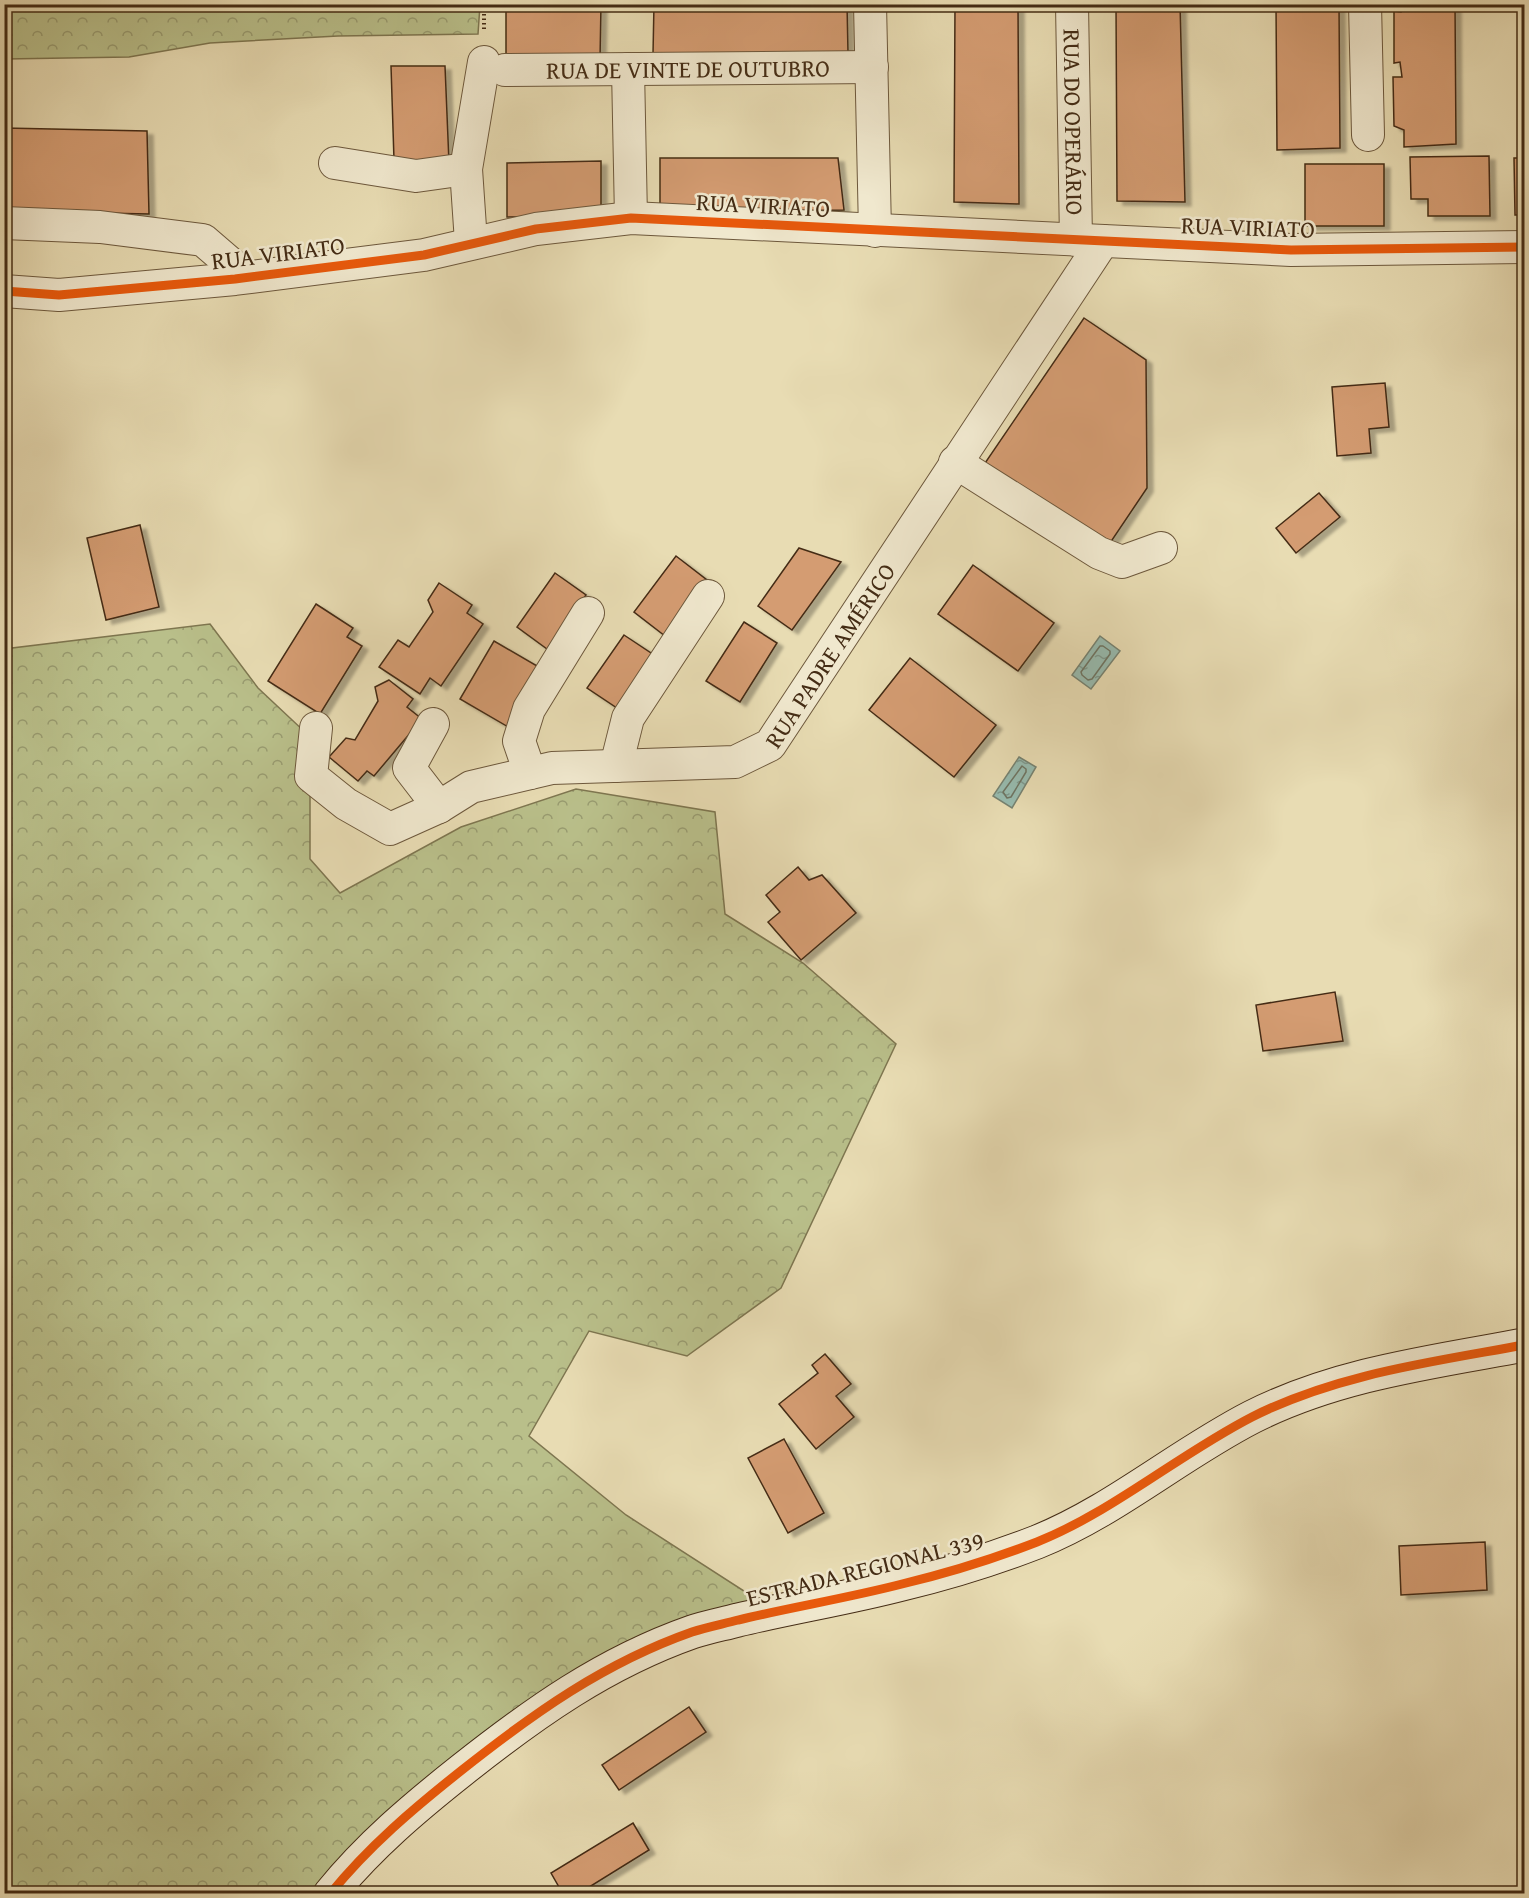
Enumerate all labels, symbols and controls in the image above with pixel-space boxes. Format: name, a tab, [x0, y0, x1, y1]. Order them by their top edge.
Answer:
street label: RUA DO OPERÁRIO	[1055, 28, 1093, 216]
street label: RUA DE VINTE DE OUTUBRO	[546, 50, 830, 87]
street label: RUA VIRIATO	[695, 184, 831, 226]
street label: RUA VIRIATO	[1180, 207, 1316, 247]
street label: RUA VIRIATO	[209, 227, 347, 279]
street label: RUA PADRE AMÉRICO	[755, 556, 903, 755]
street label: ESTRADA REGIONAL 339	[743, 1523, 987, 1615]

